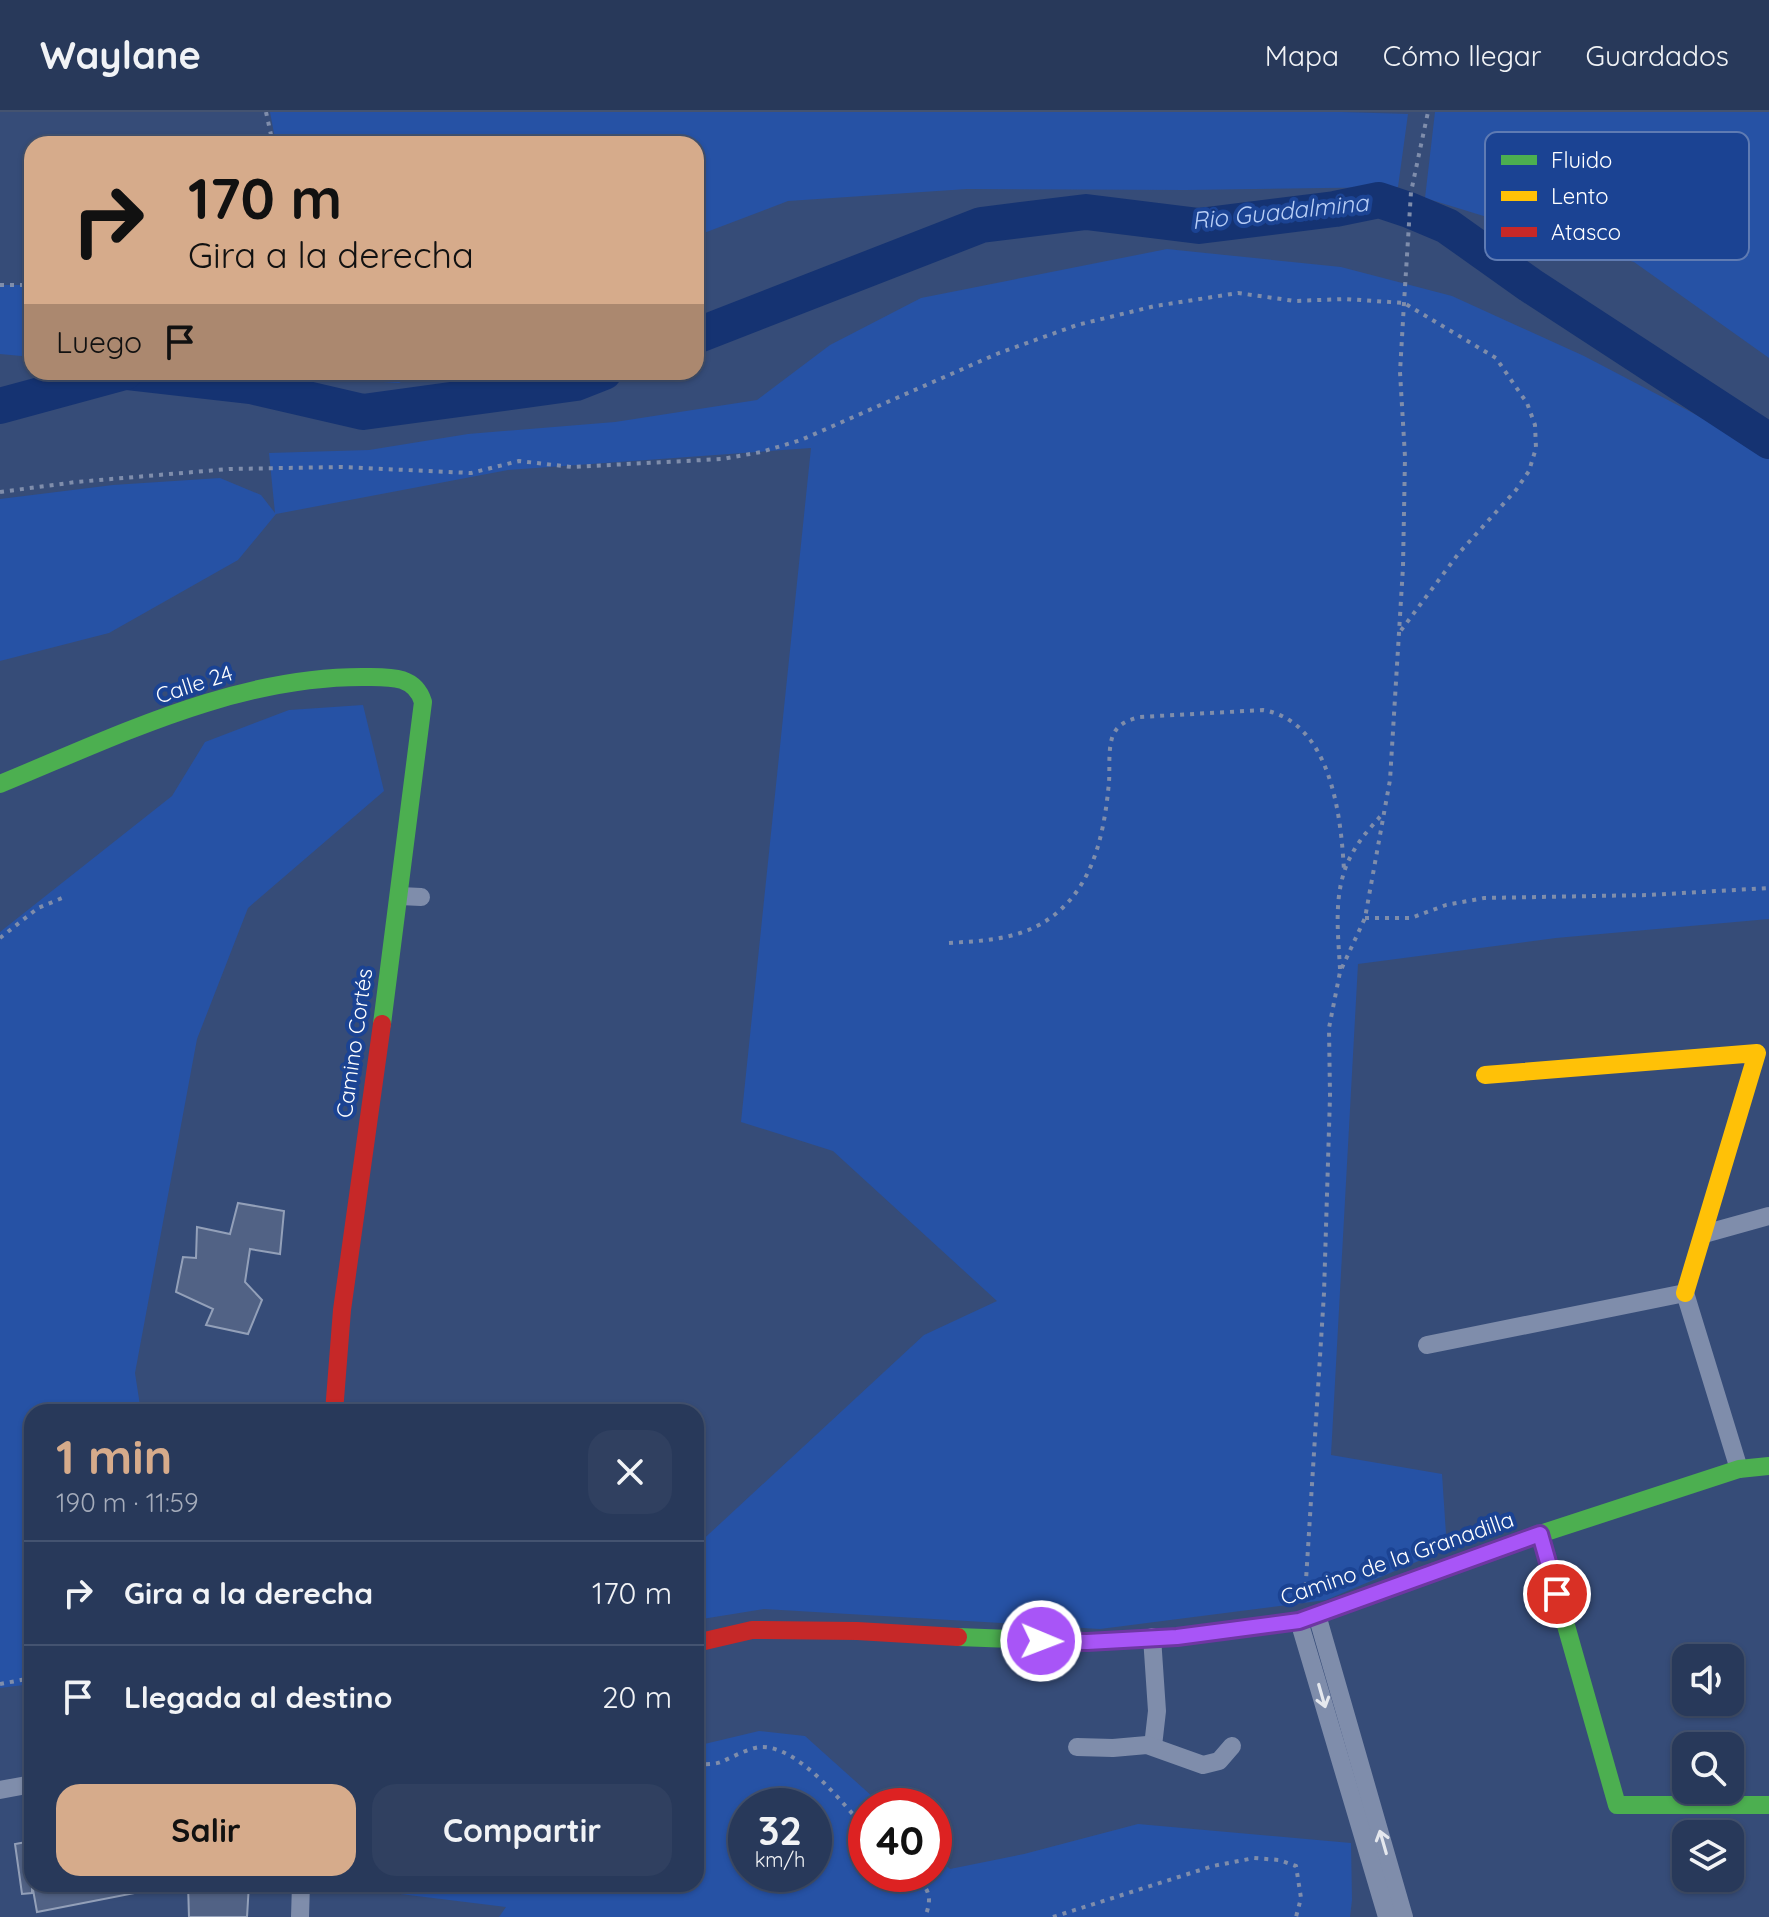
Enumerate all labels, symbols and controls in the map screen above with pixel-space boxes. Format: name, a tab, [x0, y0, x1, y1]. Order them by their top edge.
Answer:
text: Waylane	[40, 31, 201, 79]
text: Mapa	[1265, 38, 1339, 73]
text: Cómo llegar	[1383, 38, 1542, 73]
text: Guardados	[1586, 38, 1729, 73]
legend	[1485, 132, 1749, 260]
text: Fluido	[1551, 146, 1612, 174]
text: 170 m	[188, 163, 342, 233]
icon: right	[56, 168, 160, 272]
text: Lento	[1551, 182, 1609, 210]
water label: Rio Guadalmina	[1190, 187, 1371, 235]
text: Atasco	[1551, 218, 1621, 246]
text: Gira a la derecha	[188, 232, 474, 277]
icon: arrive	[158, 320, 202, 364]
text: Luego	[56, 323, 142, 361]
street label: Calle 24	[152, 658, 236, 710]
street label: Camino Cortés	[330, 966, 378, 1120]
text: 1 min	[56, 1426, 172, 1486]
button: close	[588, 1430, 672, 1514]
text: 190 m · 11:59	[56, 1486, 198, 1519]
street label: Camino de la Granadilla	[1277, 1505, 1517, 1611]
pin	[1523, 1560, 1591, 1628]
icon: right	[56, 1571, 100, 1615]
icon: arrive	[1535, 1572, 1579, 1616]
text: Gira a la derecha	[124, 1574, 373, 1612]
text: 170 m	[592, 1574, 672, 1612]
position arrow	[999, 1599, 1083, 1683]
map controls	[1672, 1644, 1744, 1892]
button: sound	[1672, 1644, 1744, 1716]
icon: arrive	[56, 1675, 100, 1719]
text: Llegada al destino	[124, 1678, 392, 1716]
text: 20 m	[602, 1678, 672, 1716]
one-way arrow	[1315, 1683, 1330, 1709]
button: search	[1672, 1732, 1744, 1804]
button: Salir	[56, 1784, 356, 1876]
button: Compartir	[372, 1784, 672, 1876]
speed limit sign: 40	[848, 1788, 952, 1892]
text: 32	[758, 1805, 802, 1855]
button: layers	[1672, 1820, 1744, 1892]
one-way arrow	[1375, 1830, 1389, 1855]
text: km/h	[755, 1847, 805, 1872]

